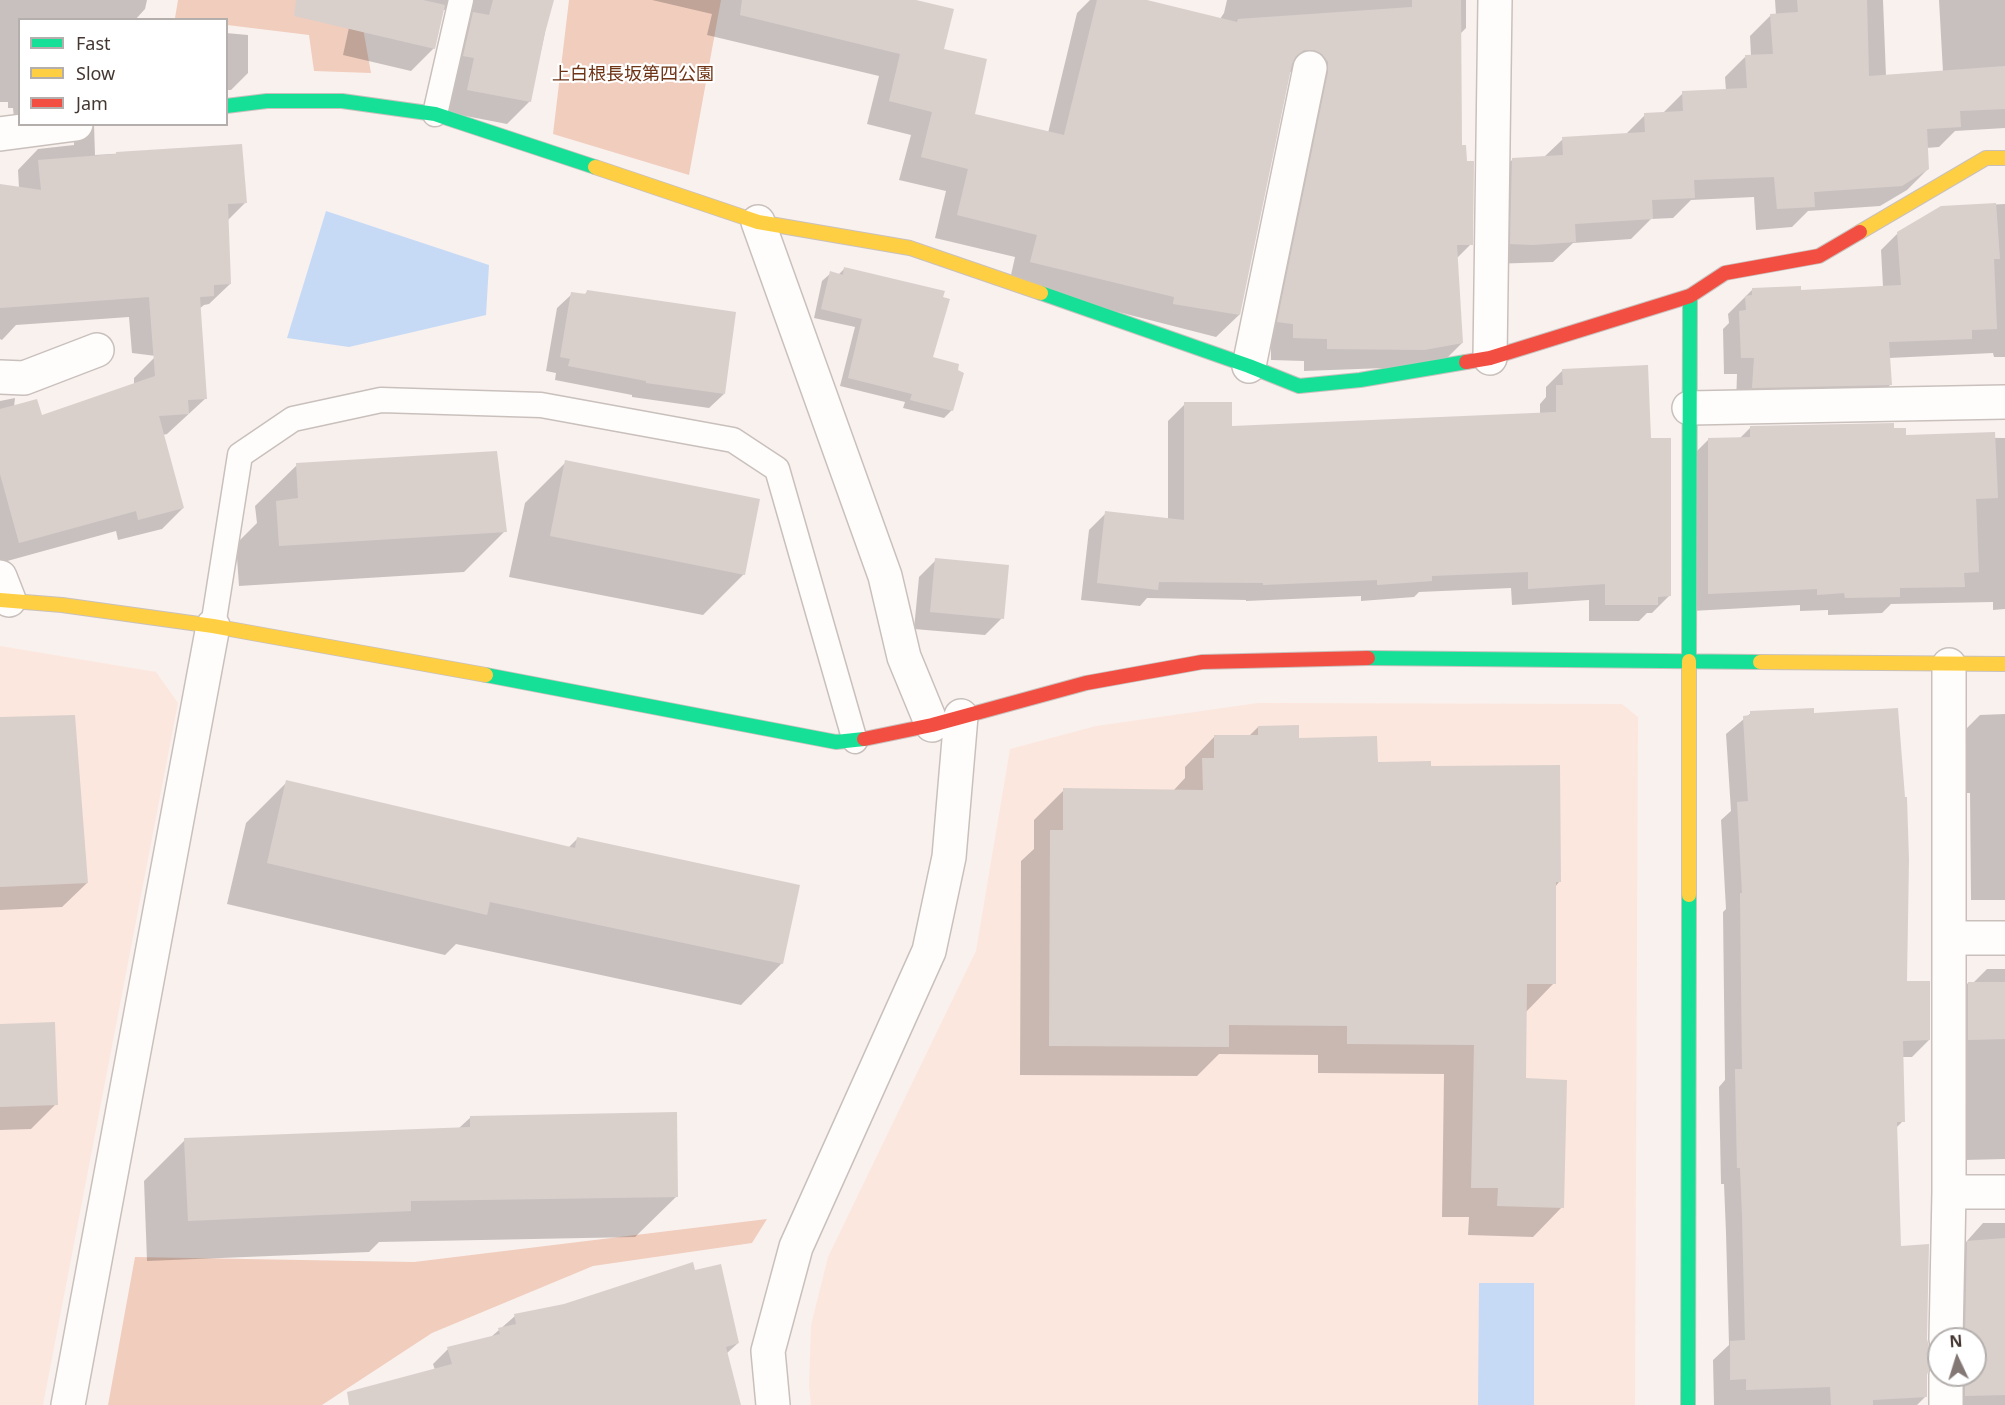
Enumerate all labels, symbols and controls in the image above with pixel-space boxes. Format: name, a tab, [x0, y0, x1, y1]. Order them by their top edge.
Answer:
legend	[18, 18, 228, 126]
text: Fast	[76, 31, 111, 55]
text: Slow	[76, 61, 115, 85]
park label: 上白根長坂第四公園	[552, 64, 714, 86]
text: Jam	[76, 91, 108, 115]
north arrow	[1927, 1327, 1987, 1387]
text: N	[1949, 1330, 1963, 1352]

